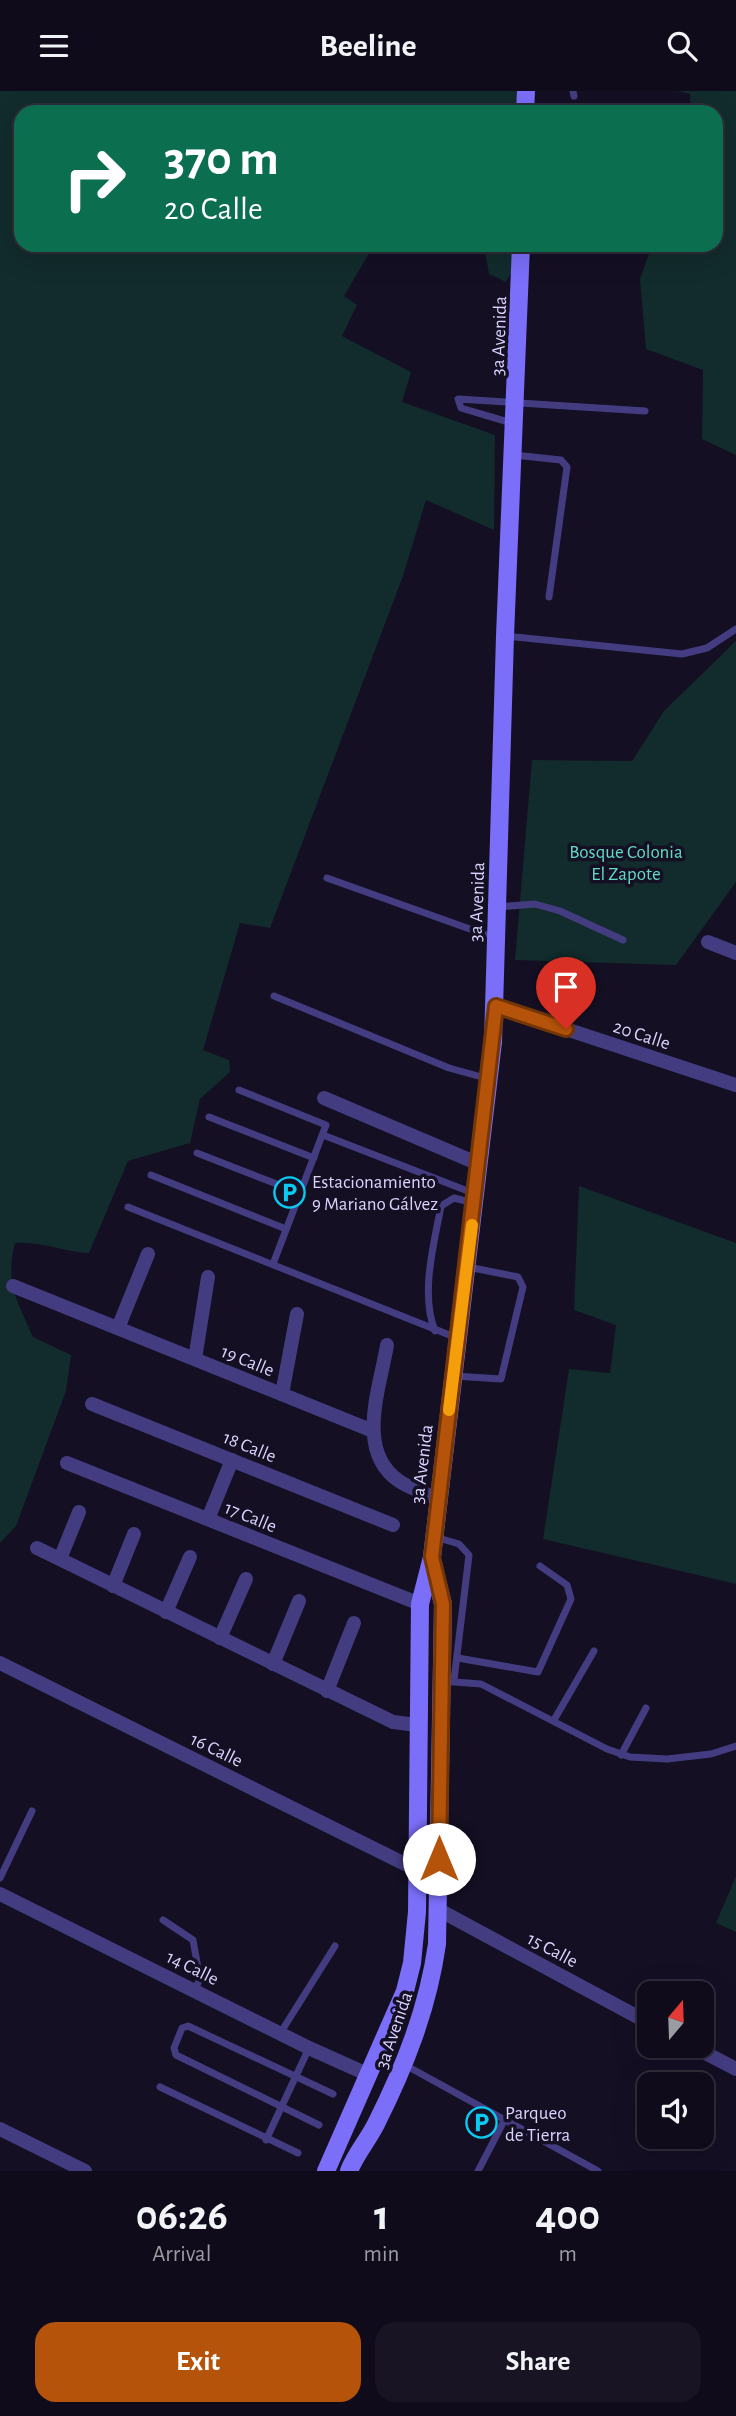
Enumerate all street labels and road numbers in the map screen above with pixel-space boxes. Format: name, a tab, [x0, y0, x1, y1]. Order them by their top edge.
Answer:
street label: 3a Avenida	[489, 296, 510, 376]
street label: 3a Avenida	[467, 862, 488, 942]
street label: 20 Calle	[611, 1017, 672, 1054]
street label: 19 Calle	[218, 1342, 277, 1381]
street label: 3a Avenida	[408, 1423, 437, 1505]
street label: 18 Calle	[220, 1428, 279, 1467]
street label: 17 Calle	[222, 1498, 279, 1536]
street label: 16 Calle	[187, 1730, 245, 1771]
street label: 15 Calle	[524, 1929, 581, 1971]
street label: 14 Calle	[163, 1948, 222, 1989]
street label: 3a Avenida	[372, 1989, 416, 2071]

